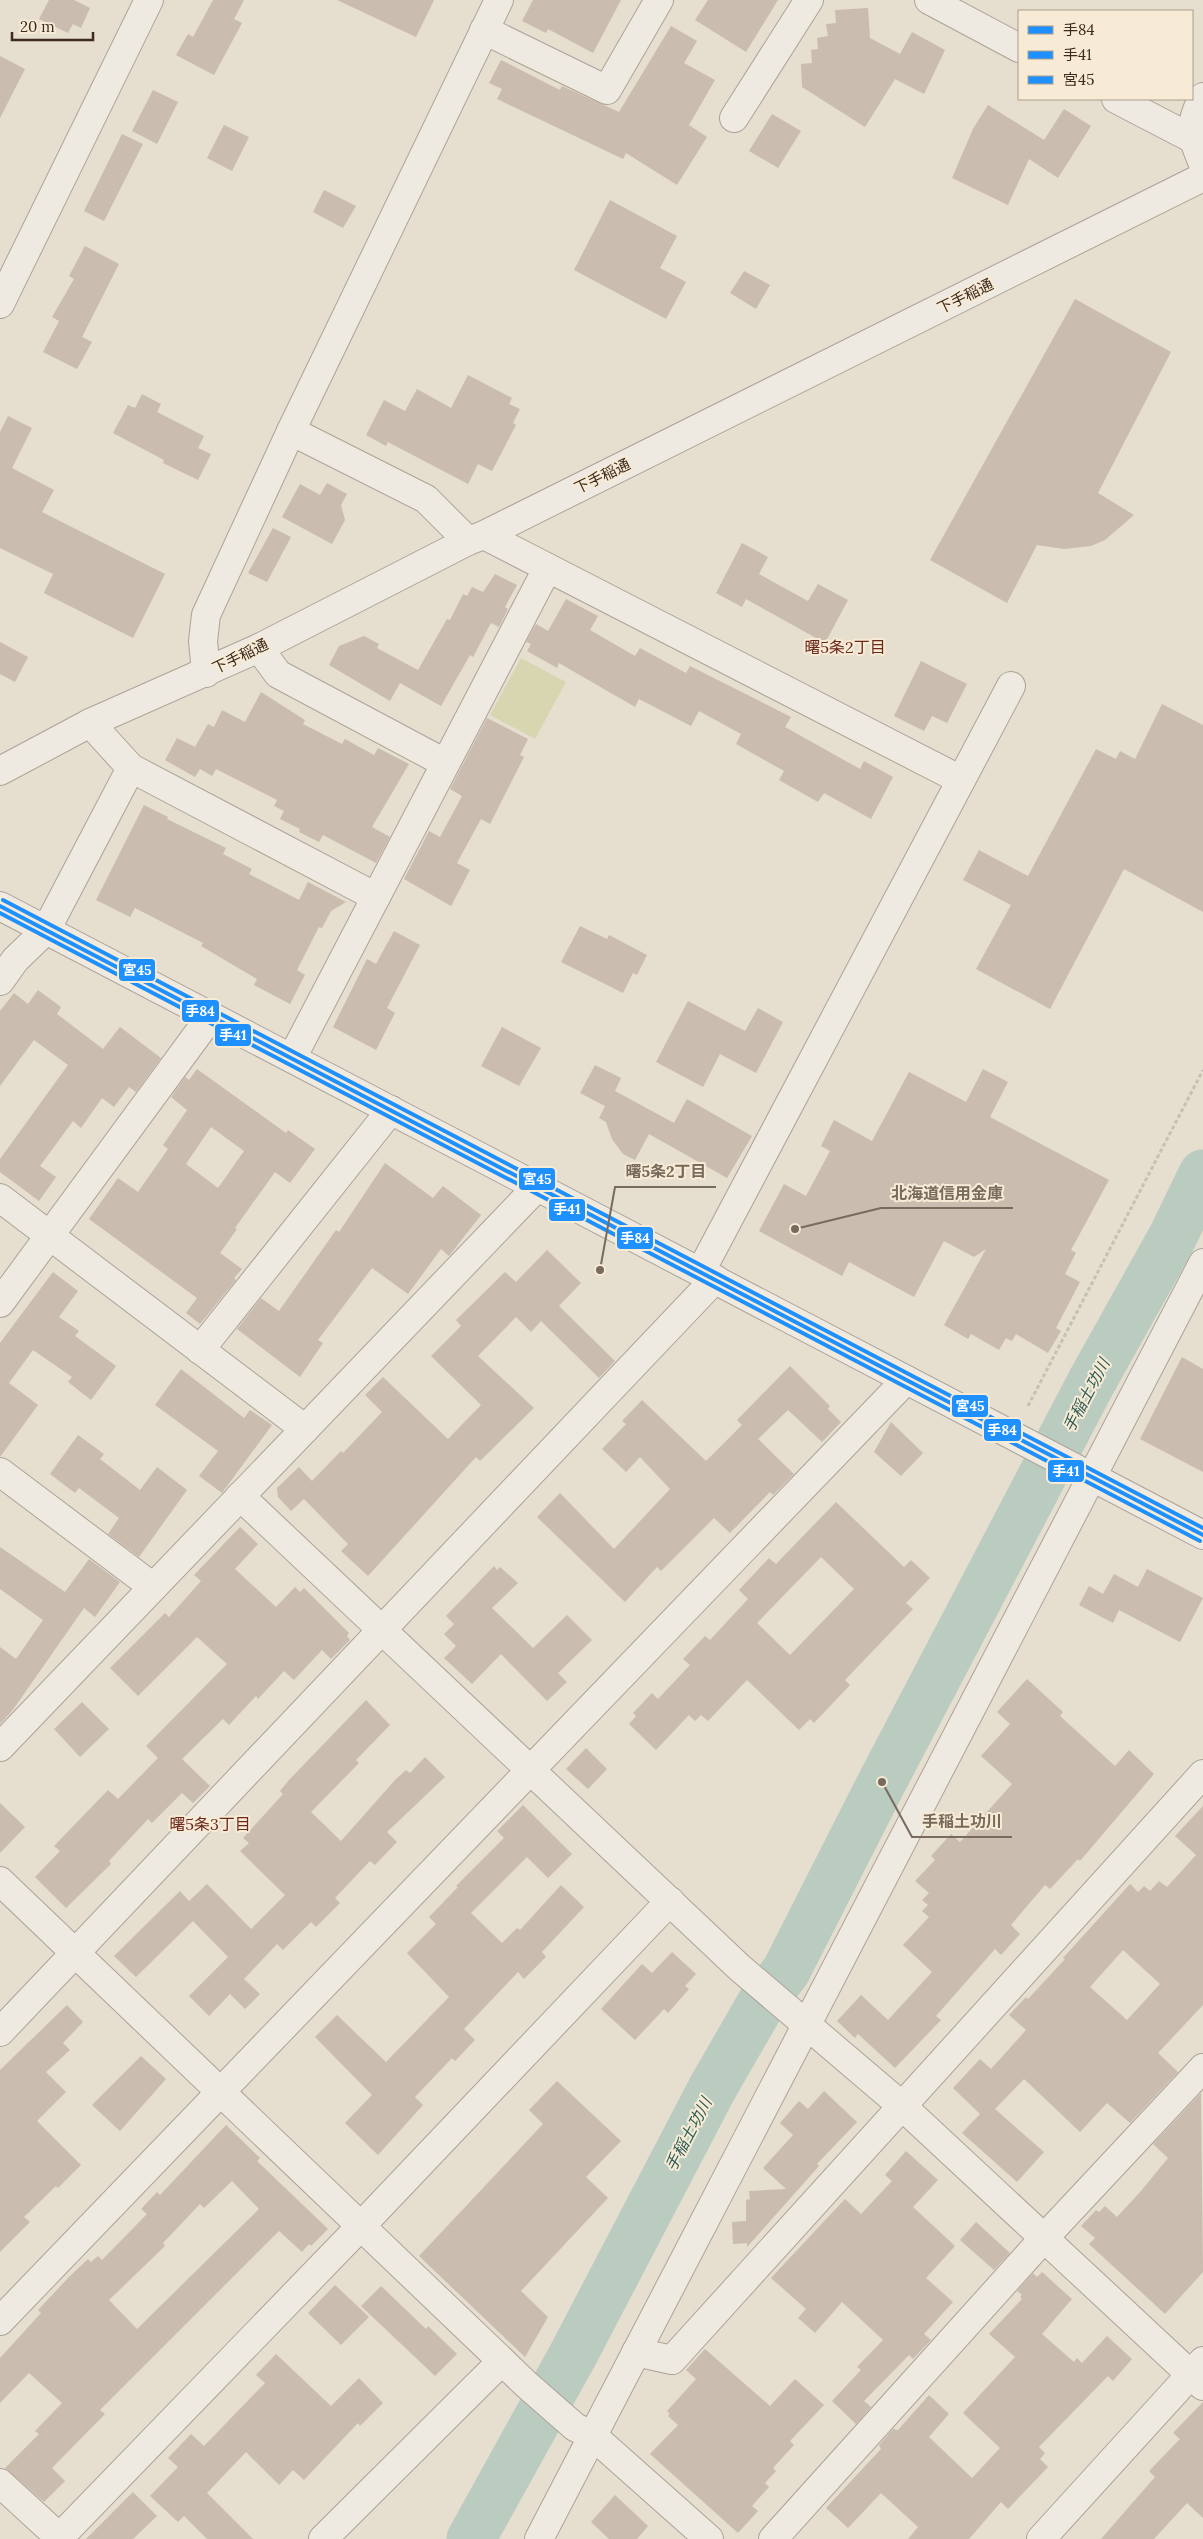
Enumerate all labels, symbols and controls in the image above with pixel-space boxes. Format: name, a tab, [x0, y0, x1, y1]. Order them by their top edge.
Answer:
scale bar	[12, 10, 94, 42]
legend	[1018, 10, 1193, 100]
text: 20 m	[20, 17, 55, 36]
text: 手84	[1063, 20, 1095, 39]
text: 手41	[1063, 45, 1092, 64]
text: 宮45	[1063, 70, 1094, 89]
street label: 下手稲通	[934, 274, 996, 318]
street label: 下手稲通	[571, 454, 633, 498]
street label: 下手稲通	[209, 634, 271, 678]
district label: 曙5条2丁目	[804, 637, 886, 657]
line badge: 宮45	[118, 958, 156, 982]
text: 宮45	[122, 961, 152, 979]
line badge: 手84	[181, 999, 220, 1023]
text: 手84	[185, 1002, 215, 1020]
line badge: 手41	[214, 1023, 252, 1047]
text: 手41	[219, 1026, 247, 1044]
callout: 曙5条2丁目	[615, 1156, 716, 1187]
text: 曙5条2丁目	[625, 1161, 707, 1181]
line badge: 宮45	[518, 1167, 556, 1191]
text: 宮45	[522, 1170, 552, 1188]
callout: 北海道信用金庫	[881, 1177, 1013, 1208]
text: 北海道信用金庫	[891, 1183, 1003, 1203]
line badge: 手41	[548, 1198, 586, 1222]
text: 手41	[553, 1200, 581, 1218]
line badge: 手84	[616, 1226, 654, 1250]
text: 手84	[620, 1229, 650, 1247]
water label: 手稲土功川	[1058, 1353, 1115, 1435]
line badge: 宮45	[951, 1394, 989, 1418]
text: 宮45	[955, 1397, 985, 1415]
line badge: 手84	[983, 1418, 1022, 1442]
text: 手84	[987, 1421, 1017, 1439]
line badge: 手41	[1047, 1459, 1085, 1483]
text: 手41	[1052, 1462, 1080, 1480]
callout: 手稲土功川	[912, 1806, 1012, 1837]
text: 手稲土功川	[922, 1811, 1002, 1831]
district label: 曙5条3丁目	[169, 1814, 251, 1834]
water label: 手稲土功川	[660, 2092, 717, 2174]

